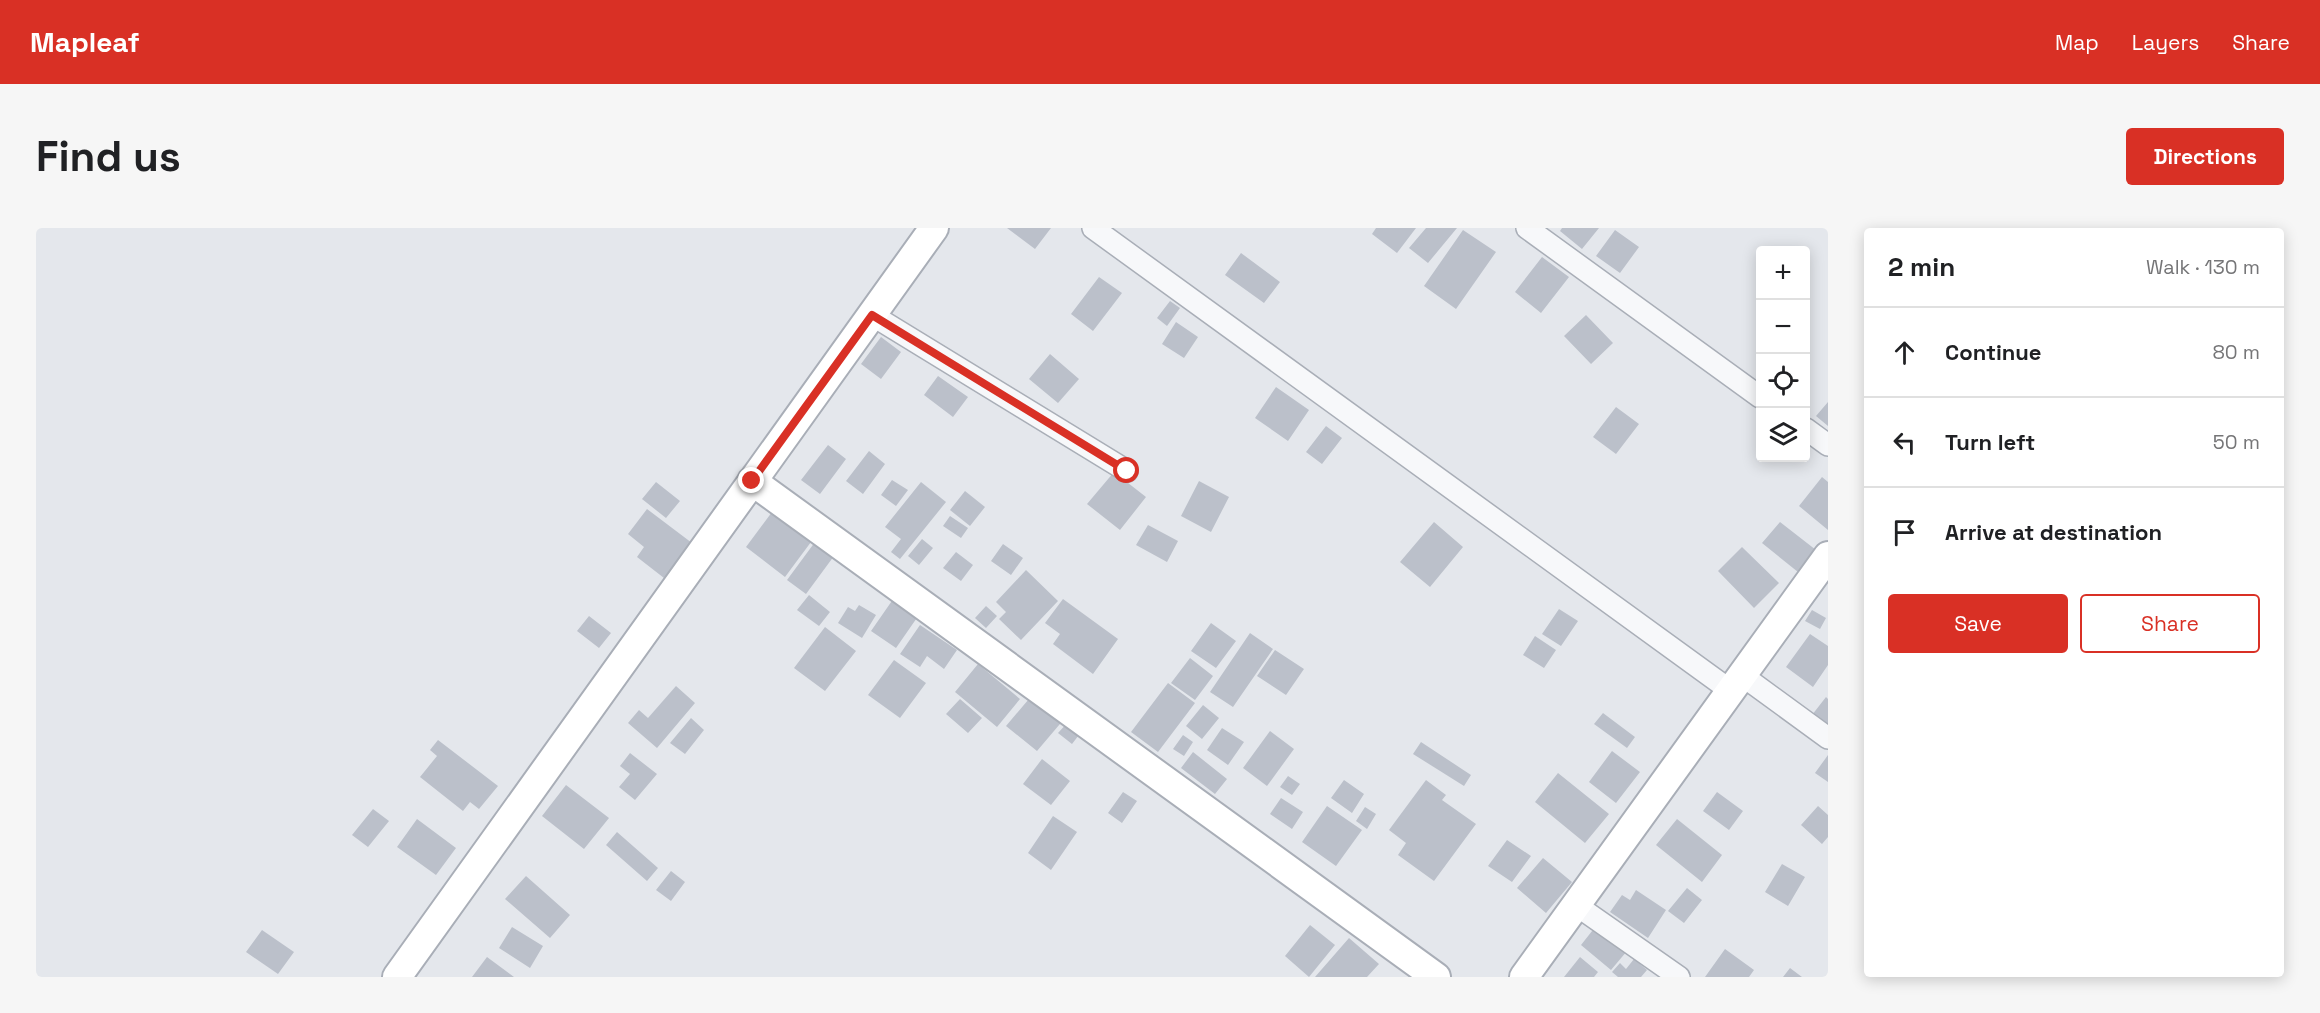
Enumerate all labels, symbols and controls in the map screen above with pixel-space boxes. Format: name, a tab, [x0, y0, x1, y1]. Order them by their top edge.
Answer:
text: Mapleaf	[30, 24, 140, 60]
text: Map	[2055, 29, 2099, 56]
text: Layers	[2132, 29, 2199, 56]
text: Share	[2232, 29, 2290, 56]
button: Directions	[2126, 128, 2284, 185]
text: Find us	[36, 130, 181, 183]
map controls	[1756, 246, 1810, 462]
button: +	[1756, 246, 1810, 300]
text: 2 min	[1888, 250, 1955, 284]
text: Walk · 130 m	[2146, 254, 2260, 280]
button: −	[1756, 300, 1810, 354]
icon: ahead	[1888, 336, 1921, 369]
text: Continue	[1945, 338, 2041, 366]
text: 80 m	[2212, 339, 2260, 365]
button: locate	[1756, 354, 1810, 408]
button: layers	[1756, 408, 1810, 462]
icon: left	[1888, 426, 1921, 459]
text: Turn left	[1945, 428, 2035, 456]
text: 50 m	[2213, 429, 2260, 455]
route start	[1113, 457, 1139, 483]
route end	[738, 467, 764, 493]
icon: arrive	[1888, 516, 1921, 549]
text: Arrive at destination	[1945, 518, 2162, 546]
button: Save	[1888, 594, 2068, 653]
button: Share	[2080, 594, 2260, 653]

